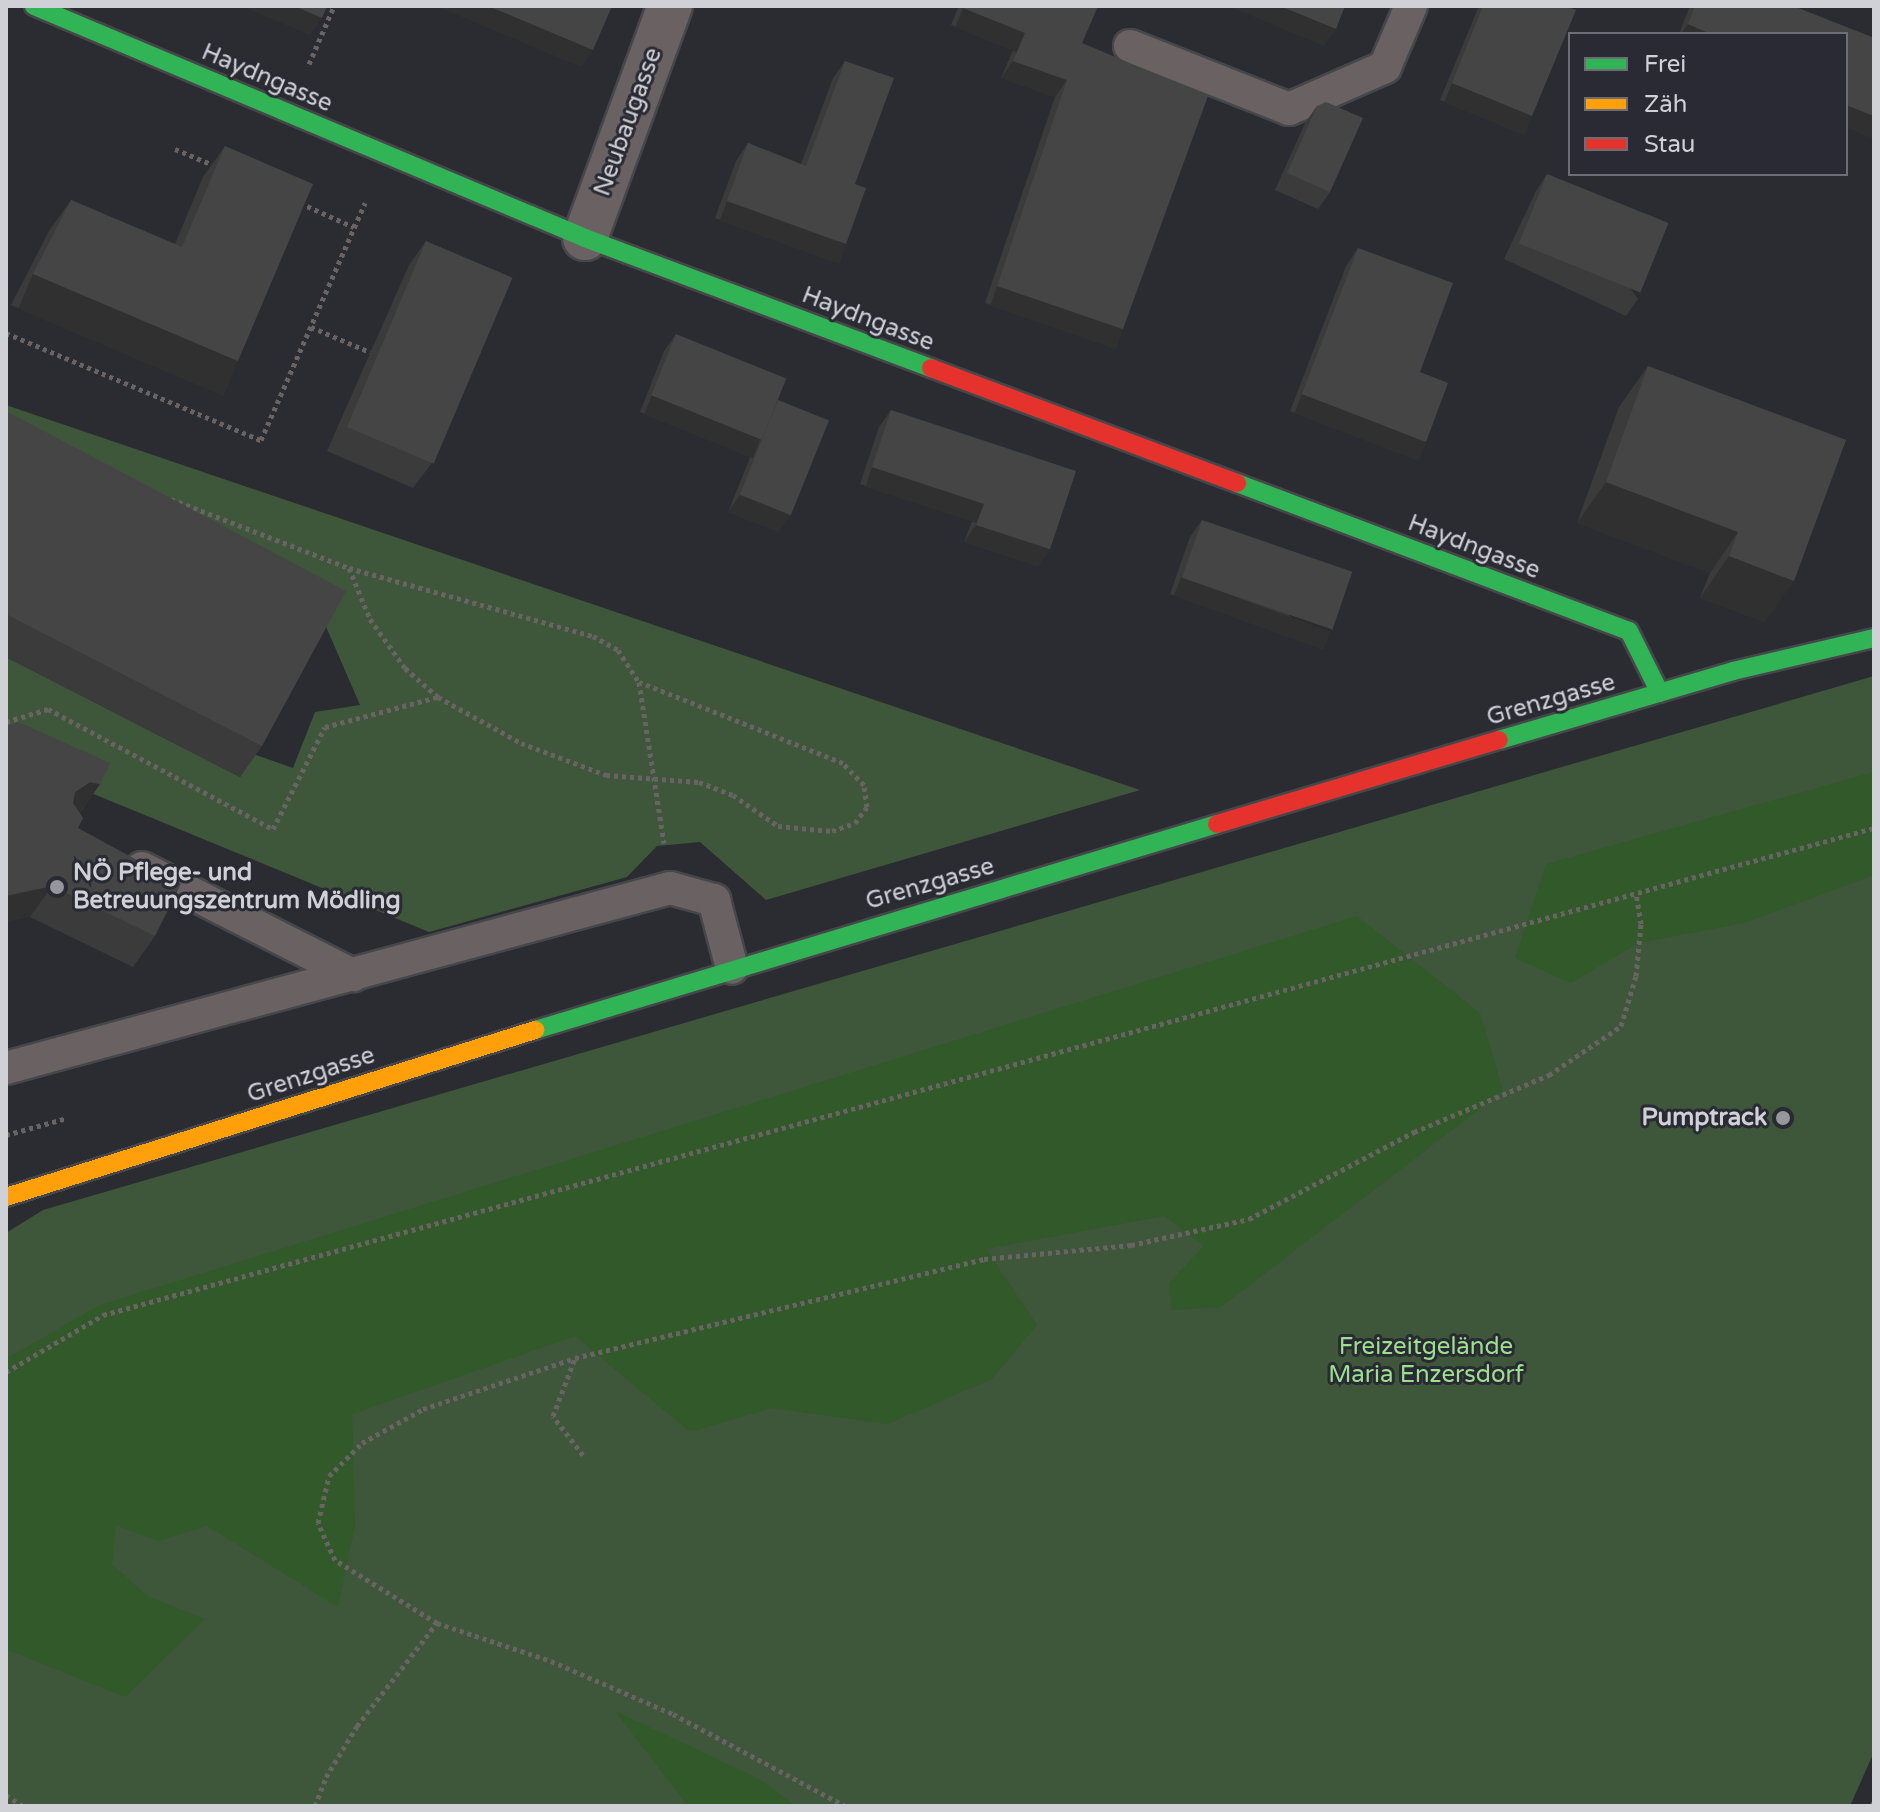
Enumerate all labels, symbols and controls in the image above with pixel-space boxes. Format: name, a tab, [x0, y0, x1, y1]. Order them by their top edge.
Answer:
legend	[1568, 32, 1848, 176]
street label: Haydngasse	[197, 38, 337, 118]
street label: Neubaugasse	[588, 44, 668, 200]
text: Frei	[1644, 50, 1686, 79]
text: Zäh	[1644, 90, 1687, 119]
text: Stau	[1644, 130, 1695, 159]
street label: Haydngasse	[798, 281, 938, 357]
street label: Haydngasse	[1404, 509, 1544, 585]
street label: Grenzgasse	[1483, 668, 1619, 732]
street label: Grenzgasse	[862, 852, 998, 916]
place label: NÖ Pflege- und Betreuungszentrum Mödling	[73, 859, 401, 915]
marker: NÖ Pflege- und Betreuungszentrum Mödling	[48, 878, 66, 896]
street label: Grenzgasse	[244, 1041, 378, 1109]
place label: Pumptrack	[1642, 1104, 1767, 1132]
marker: Pumptrack	[1774, 1109, 1792, 1127]
park label: Freizeitgelände Maria Enzersdorf	[1328, 1333, 1524, 1389]

